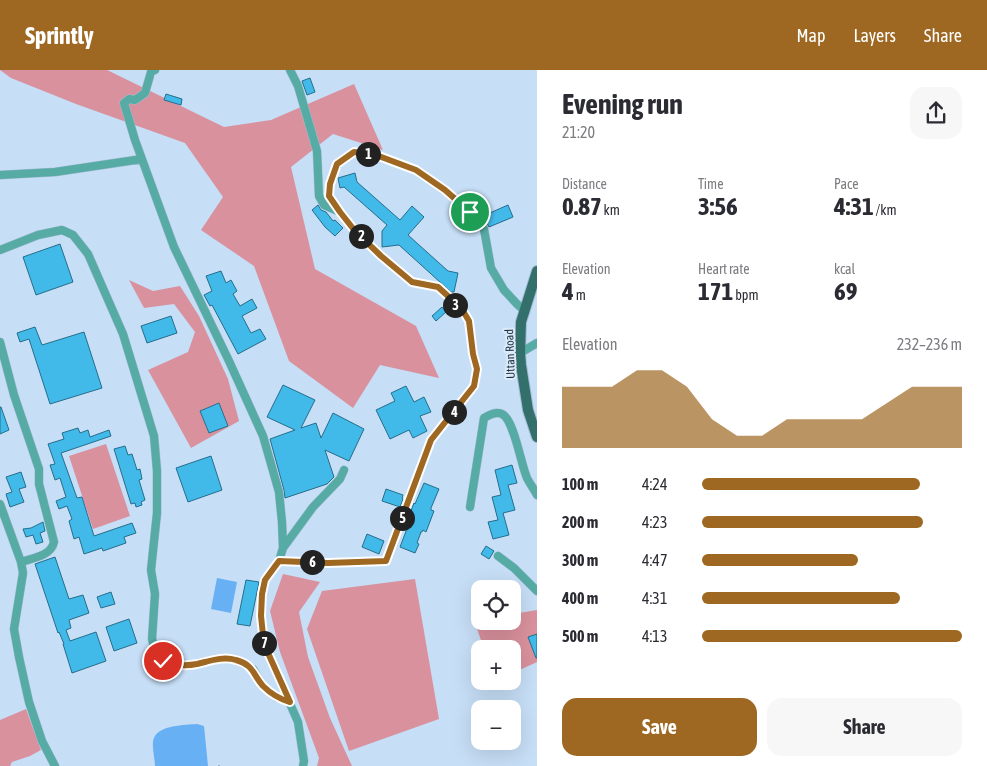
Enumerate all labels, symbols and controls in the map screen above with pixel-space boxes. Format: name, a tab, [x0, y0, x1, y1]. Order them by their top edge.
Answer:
text: Sprintly	[25, 22, 94, 49]
text: Map	[796, 25, 825, 46]
text: Layers	[853, 25, 896, 46]
text: Share	[924, 25, 962, 46]
button: share	[910, 87, 962, 139]
text: Evening run	[562, 88, 683, 120]
text: 21:20	[562, 123, 595, 141]
pin: 1	[356, 142, 380, 166]
text: 1	[365, 146, 372, 162]
text: Distance	[562, 176, 607, 192]
text: Time	[698, 176, 724, 192]
text: Pace	[834, 176, 859, 192]
pin	[449, 191, 491, 233]
text: 0.87	[562, 192, 602, 220]
text: 3:56	[698, 192, 738, 220]
text: 4:31	[834, 192, 874, 220]
icon: arrive	[456, 198, 484, 226]
text: km	[602, 202, 620, 218]
text: /km	[874, 202, 897, 218]
pin: 2	[348, 224, 374, 248]
text: 2	[358, 228, 365, 244]
text: Elevation	[562, 261, 611, 277]
text: Heart rate	[698, 261, 750, 277]
text: kcal	[834, 261, 855, 277]
text: 4	[562, 277, 574, 305]
text: 171	[698, 277, 733, 305]
text: 69	[834, 277, 858, 305]
text: m	[574, 287, 586, 303]
text: bpm	[733, 287, 759, 303]
pin: 3	[442, 292, 468, 318]
text: 3	[452, 297, 459, 313]
street label: Uttan Road	[502, 329, 518, 379]
text: Elevation	[562, 335, 617, 353]
text: 232–236 m	[897, 335, 962, 353]
pin: 4	[442, 400, 466, 424]
text: 4	[451, 404, 458, 420]
text: 100 m	[562, 475, 598, 493]
text: 4:24	[642, 475, 667, 493]
pin: 5	[390, 506, 414, 530]
text: 5	[399, 510, 406, 526]
text: 200 m	[562, 513, 598, 531]
text: 4:23	[642, 513, 667, 531]
pin: 6	[300, 550, 324, 574]
text: 300 m	[562, 551, 598, 569]
text: 4:47	[642, 551, 667, 569]
text: 6	[309, 554, 316, 570]
map controls	[471, 580, 521, 750]
button: locate	[471, 580, 521, 630]
text: 400 m	[562, 589, 598, 607]
text: 4:31	[642, 589, 667, 607]
text: 500 m	[562, 627, 598, 645]
text: 4:13	[642, 627, 667, 645]
pin: 7	[252, 630, 276, 656]
text: 7	[261, 635, 268, 651]
pin	[142, 640, 184, 682]
button: +	[471, 640, 521, 690]
icon: check	[149, 647, 177, 675]
button: Save	[562, 698, 757, 756]
button: Share	[767, 698, 962, 756]
button: −	[471, 700, 521, 750]

